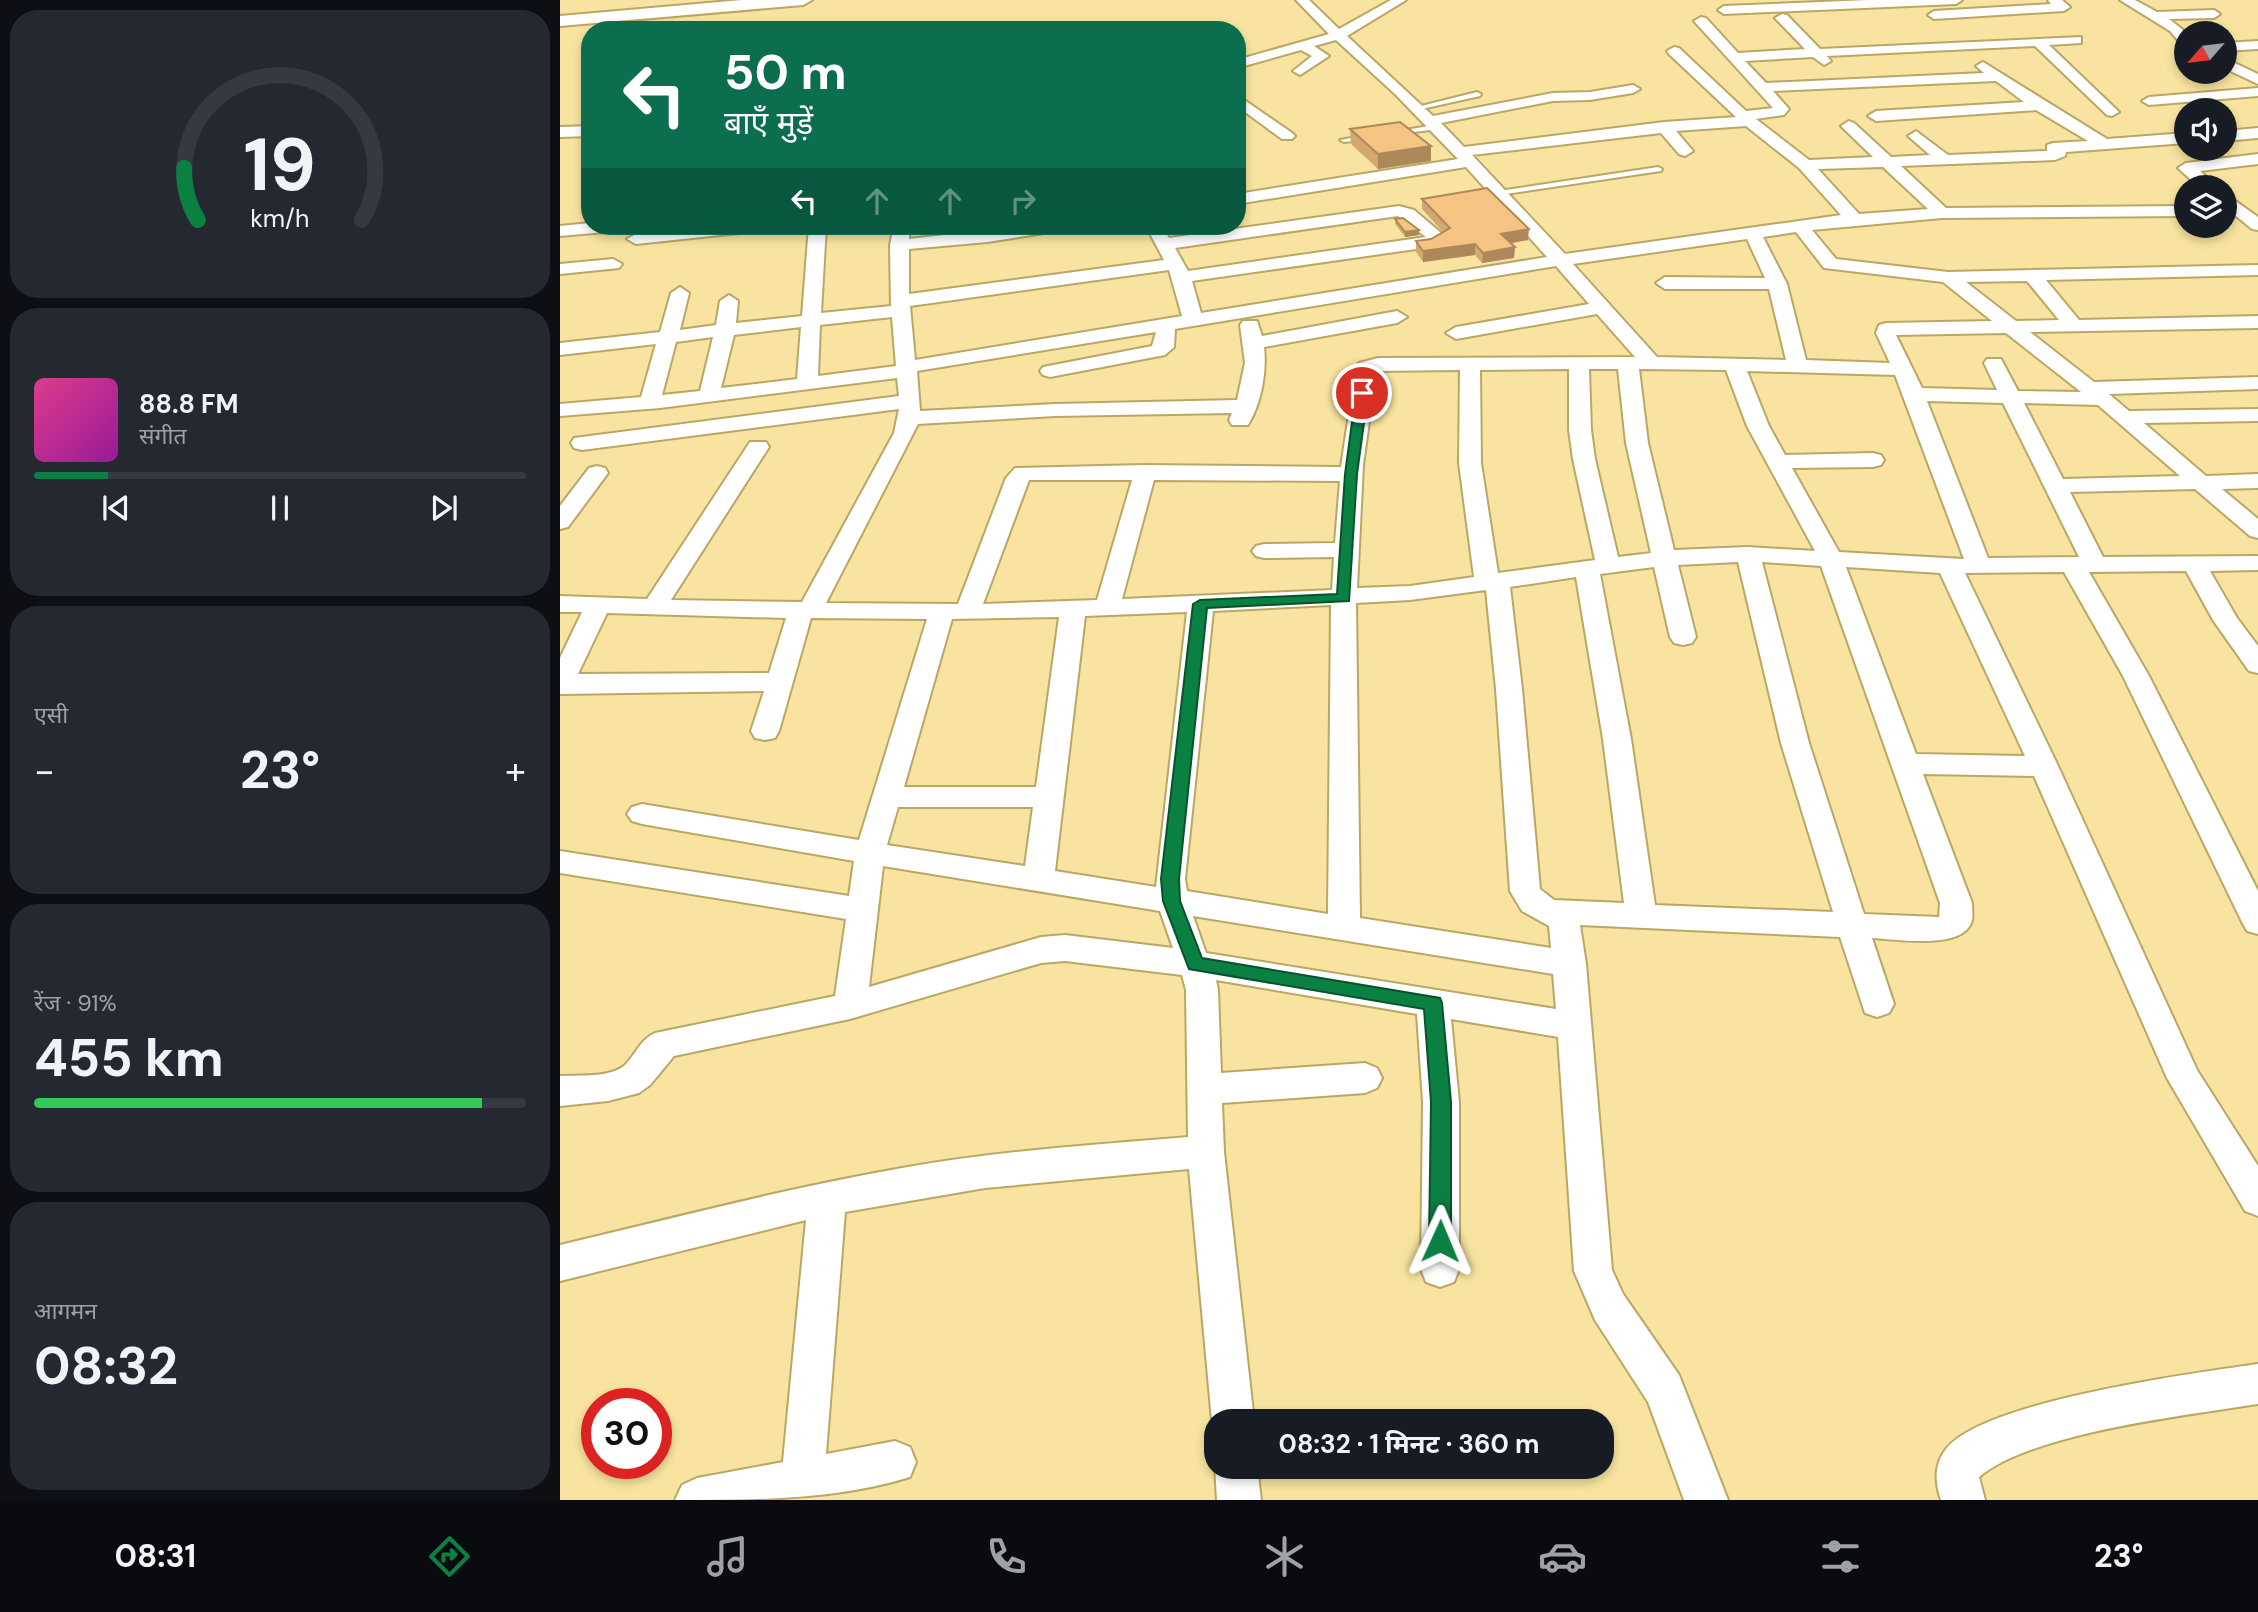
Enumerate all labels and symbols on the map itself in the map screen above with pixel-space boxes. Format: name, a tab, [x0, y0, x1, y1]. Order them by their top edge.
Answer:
north arrow	[2174, 21, 2236, 84]
pin	[1332, 363, 1392, 423]
position arrow	[1403, 1204, 1477, 1278]
speed limit sign: 30	[581, 1388, 672, 1479]

